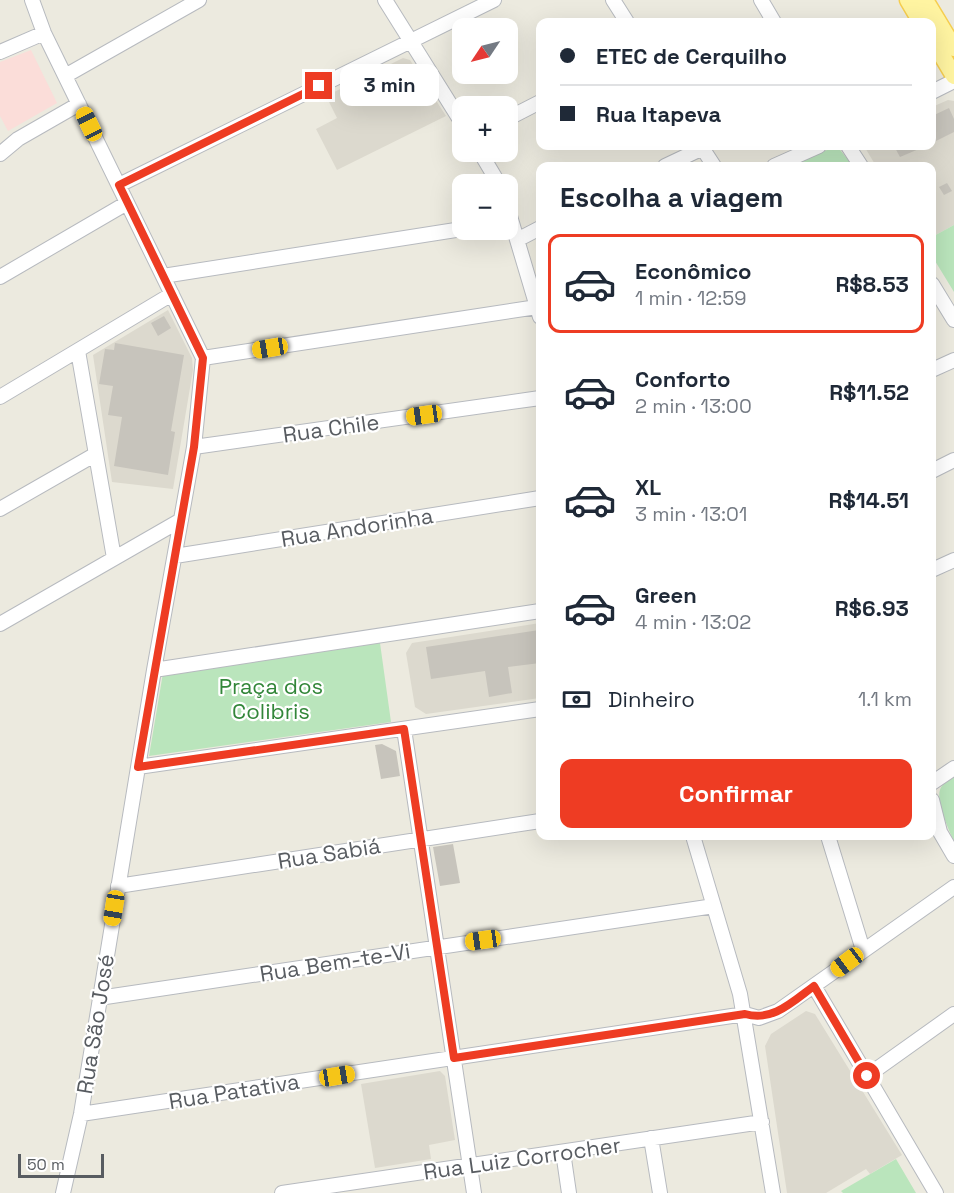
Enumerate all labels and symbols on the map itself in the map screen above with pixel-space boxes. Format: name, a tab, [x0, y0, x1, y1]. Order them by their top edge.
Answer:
north arrow	[452, 18, 518, 84]
callout: 3 min	[340, 65, 439, 107]
route end	[305, 72, 332, 99]
car	[73, 104, 105, 144]
car	[251, 336, 289, 360]
car	[405, 404, 443, 426]
street label: Rua Chile	[281, 407, 381, 449]
street label: Rua Andorinha	[279, 501, 435, 553]
park label: Praça dos Colibris	[219, 672, 323, 725]
street label: Rua Sabiá	[275, 831, 383, 875]
car	[102, 889, 126, 927]
car	[464, 929, 502, 951]
street label: Rua Bem-te-Vi	[258, 936, 412, 988]
car	[827, 944, 867, 980]
street label: Rua São José	[70, 952, 120, 1096]
route start	[853, 1062, 880, 1089]
car	[318, 1064, 356, 1088]
street label: Rua Patativa	[166, 1067, 302, 1115]
street label: Rua Luiz Corrocher	[422, 1130, 622, 1186]
scale bar	[18, 1151, 104, 1178]

